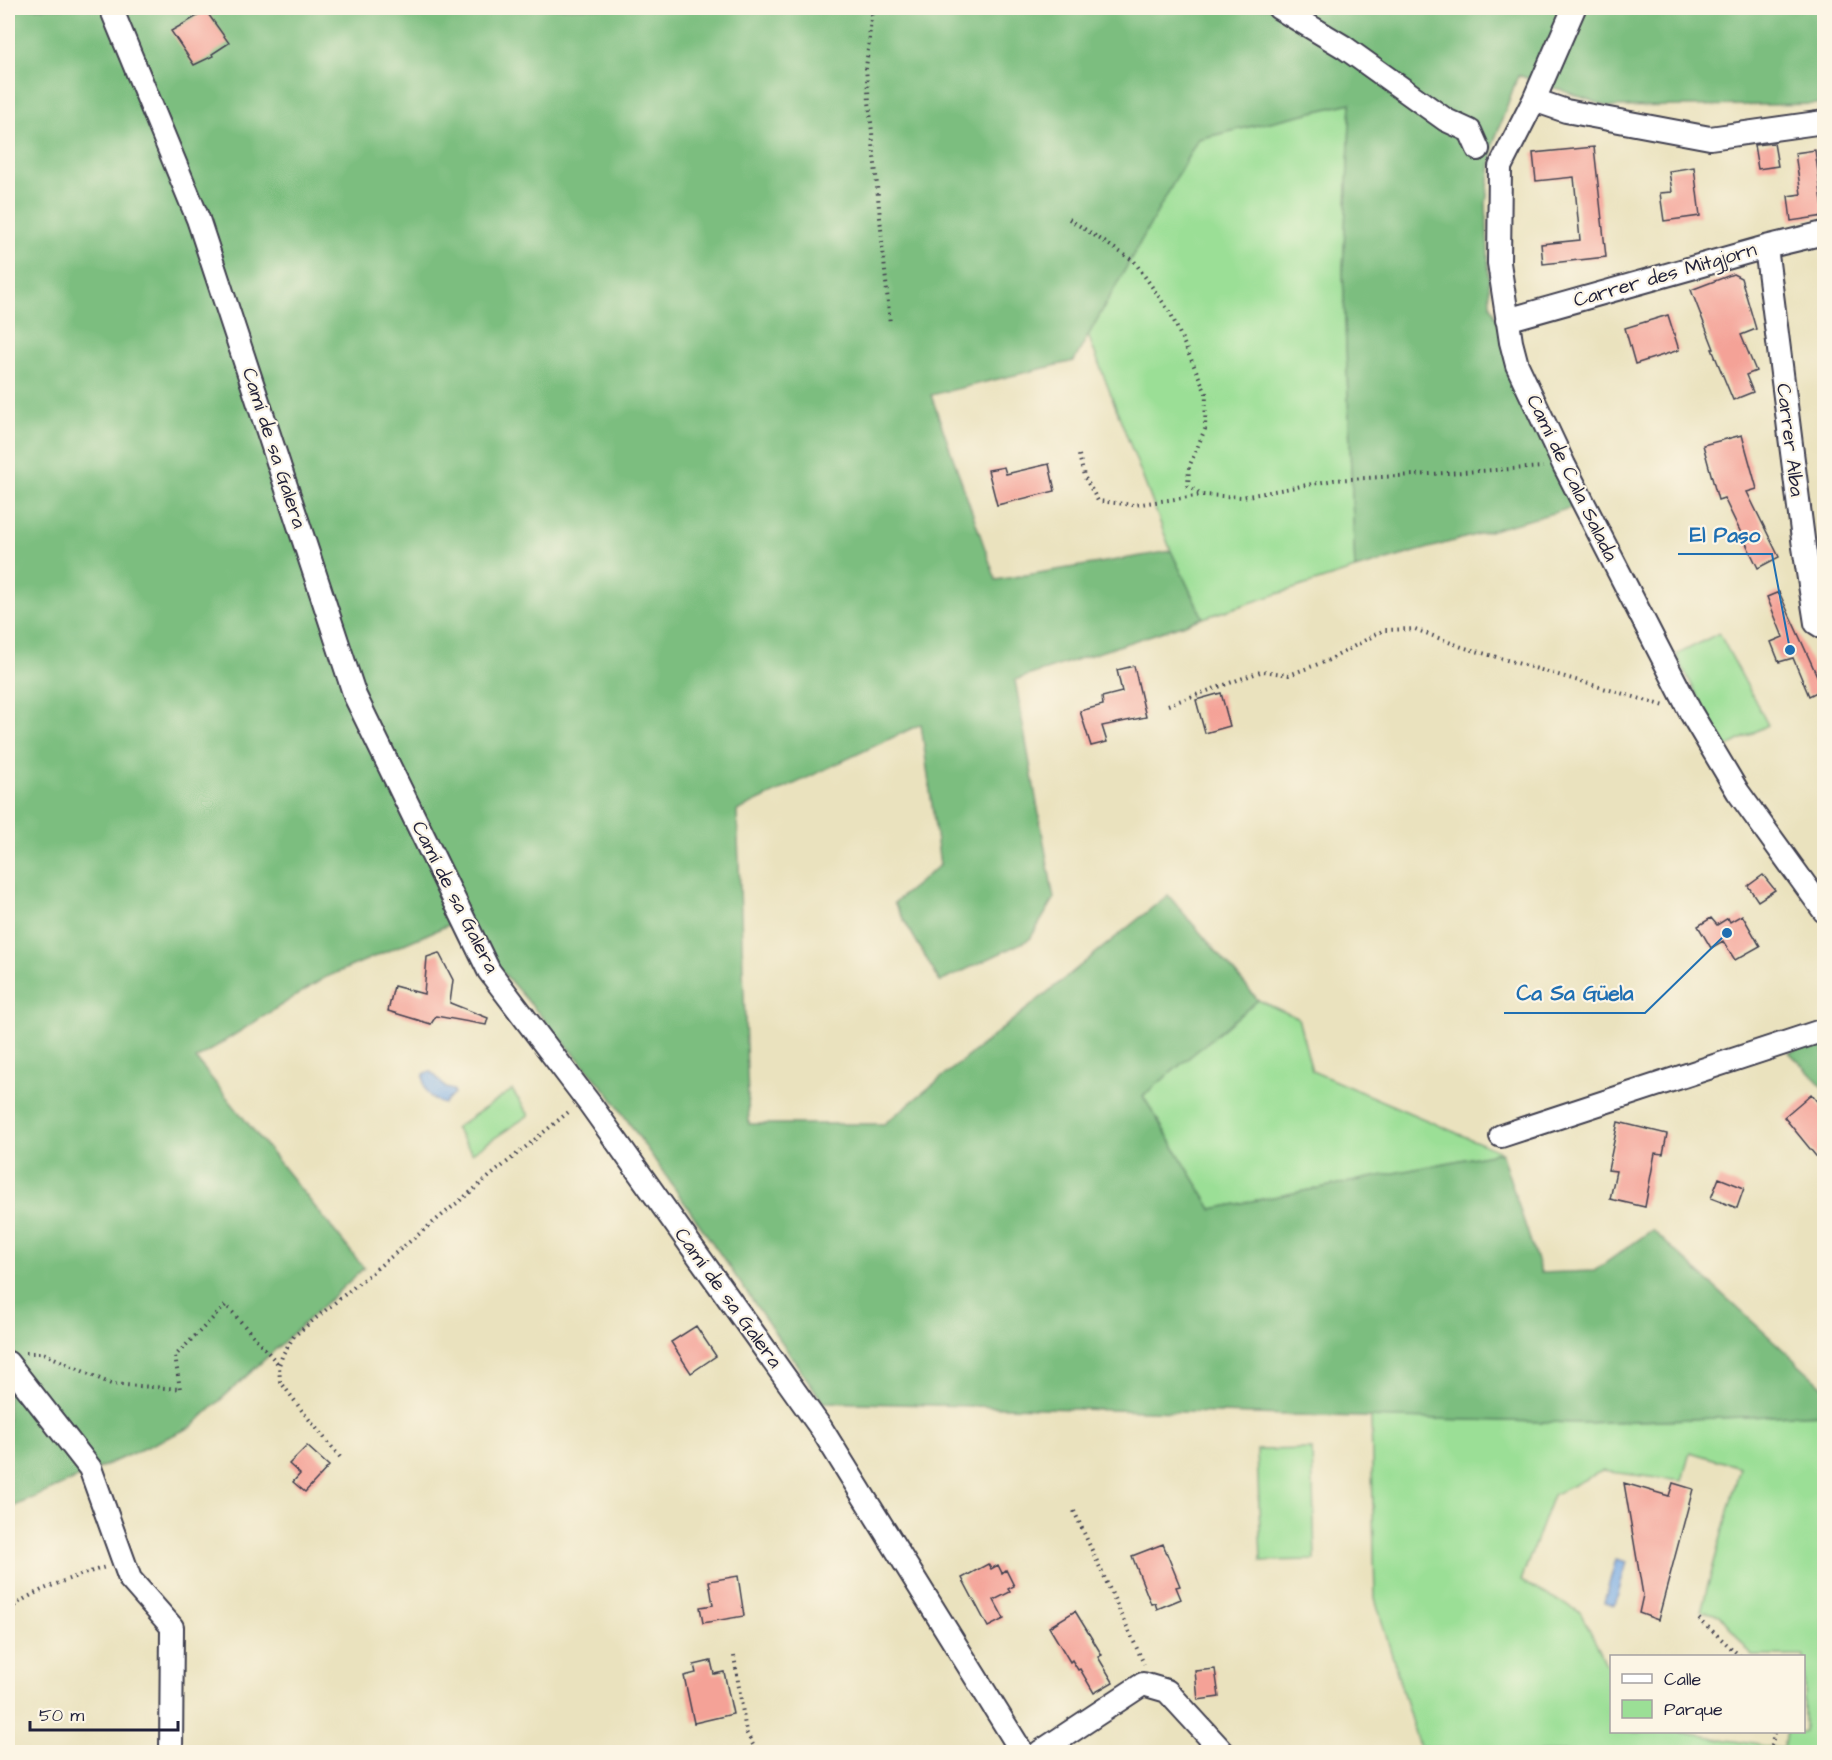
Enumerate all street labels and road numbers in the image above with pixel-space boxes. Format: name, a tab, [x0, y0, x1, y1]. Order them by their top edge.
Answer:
street label: Carrer des Mitgjorn	[1570, 235, 1760, 315]
street label: Camí de sa Galera	[235, 364, 313, 532]
street label: Carrer Alba	[1769, 382, 1811, 498]
street label: Camí de Cala Salada	[1519, 390, 1625, 566]
street label: Camí de sa Galera	[405, 816, 505, 978]
street label: Camí de sa Galera	[667, 1222, 789, 1374]

